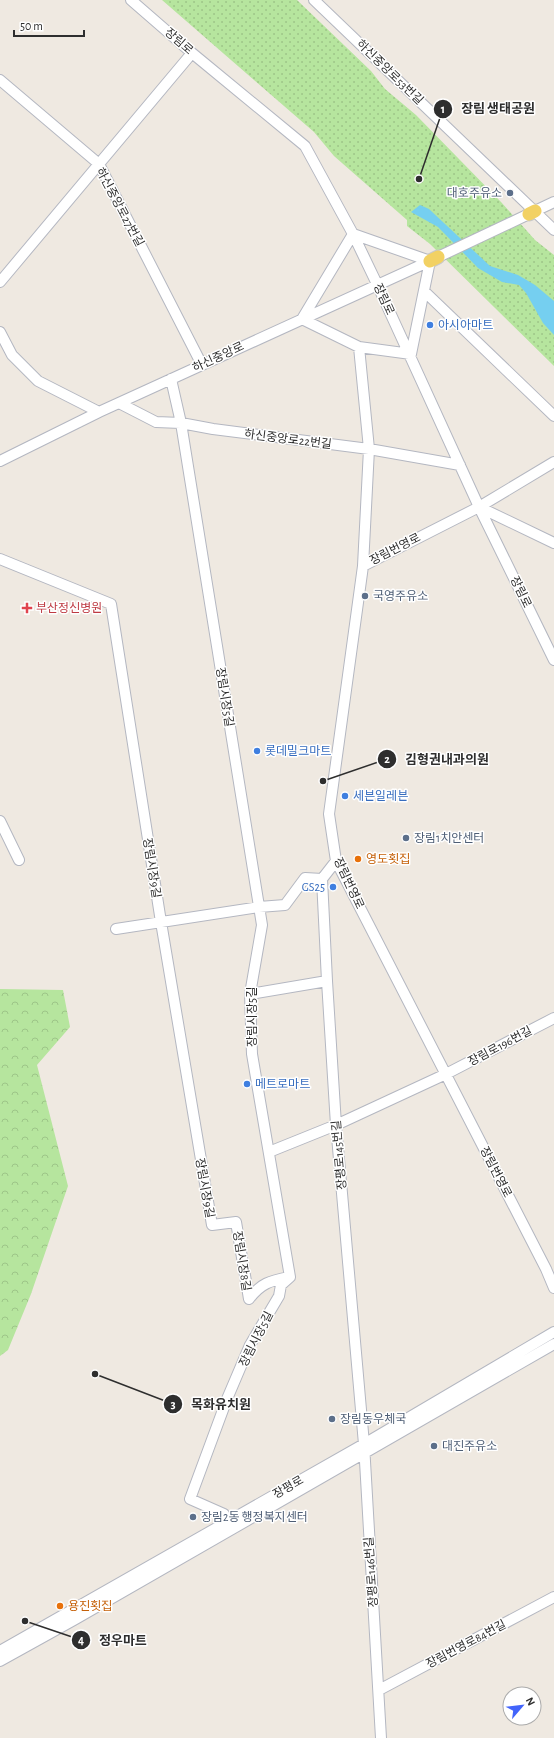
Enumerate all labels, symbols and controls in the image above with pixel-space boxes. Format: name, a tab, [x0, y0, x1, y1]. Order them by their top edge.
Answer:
scale bar	[14, 12, 84, 38]
text: 50 m	[20, 20, 43, 32]
street label: 장림로	[163, 26, 195, 56]
street label: 하신중앙로53번길	[354, 37, 426, 107]
callout: 장림 생태공원	[433, 96, 543, 121]
text: 장림 생태공원	[461, 102, 535, 116]
text: 1	[441, 103, 445, 115]
street label: 하신중앙로27번길	[94, 165, 146, 249]
place label: 대호주유소	[447, 187, 502, 199]
marker: 대호주유소	[505, 188, 515, 198]
street label: 장림로	[372, 281, 396, 317]
place label: 아시아마트	[438, 319, 493, 331]
marker: 아시아마트	[425, 320, 435, 330]
street label: 하신중앙로	[190, 340, 246, 374]
street label: 하신중앙로22번길	[243, 428, 333, 450]
street label: 장림번영로	[368, 531, 422, 567]
street label: 장림로	[508, 574, 534, 610]
place label: 국영주유소	[373, 590, 428, 602]
marker: 국영주유소	[360, 591, 370, 601]
marker: 부산정신병원	[21, 602, 33, 614]
place label: 부산정신병원	[36, 602, 102, 614]
street label: 장림시장5길	[214, 666, 236, 728]
place label: 롯데밀크마트	[265, 745, 331, 757]
marker: 롯데밀크마트	[252, 746, 262, 756]
callout: 김형권내과의원	[377, 746, 497, 771]
text: 2	[384, 753, 390, 765]
text: 김형권내과의원	[405, 753, 489, 767]
place label: 세븐일레븐	[353, 790, 408, 802]
marker: 세븐일레븐	[340, 791, 350, 801]
place label: 장림1치안센터	[414, 832, 484, 844]
marker: 장림1치안센터	[401, 833, 411, 843]
street label: 장림시장9길	[141, 837, 163, 899]
place label: 영도횟집	[366, 852, 410, 865]
marker: 영도횟집	[353, 854, 363, 864]
street label: 장림번영로	[332, 855, 366, 911]
place label: GS25	[302, 881, 325, 893]
marker: GS25	[328, 882, 338, 892]
street label: 장림시장5길	[246, 987, 258, 1047]
street label: 장림로196번길	[466, 1024, 534, 1068]
place label: 메트로마트	[255, 1078, 310, 1090]
marker: 메트로마트	[242, 1079, 252, 1089]
street label: 장평로145번길	[330, 1120, 348, 1190]
street label: 장림번영로	[478, 1145, 514, 1199]
street label: 장림시장9길	[194, 1157, 216, 1219]
street label: 장림시장8길	[231, 1230, 253, 1292]
street label: 장림시장5길	[237, 1309, 275, 1369]
callout: 목화유치원	[163, 1391, 259, 1416]
text: 3	[170, 1398, 176, 1410]
text: 목화유치원	[191, 1398, 251, 1412]
place label: 장림동우체국	[340, 1413, 406, 1425]
marker: 장림동우체국	[327, 1414, 337, 1424]
place label: 대진주유소	[442, 1440, 497, 1452]
marker: 대진주유소	[429, 1441, 439, 1451]
street label: 장평로	[271, 1474, 305, 1500]
place label: 장림2동 행정복지센터	[201, 1511, 308, 1523]
marker: 장림2동 행정복지센터	[188, 1512, 198, 1522]
street label: 장평로146번길	[363, 1536, 379, 1608]
place label: 용진횟집	[68, 1599, 112, 1612]
marker: 용진횟집	[55, 1601, 65, 1611]
street label: 장림번영로84번길	[424, 1618, 508, 1670]
callout: 정우마트	[71, 1628, 155, 1653]
text: 4	[78, 1634, 84, 1646]
text: 정우마트	[99, 1634, 147, 1648]
north arrow	[502, 1686, 542, 1726]
text: N	[524, 1696, 537, 1708]

